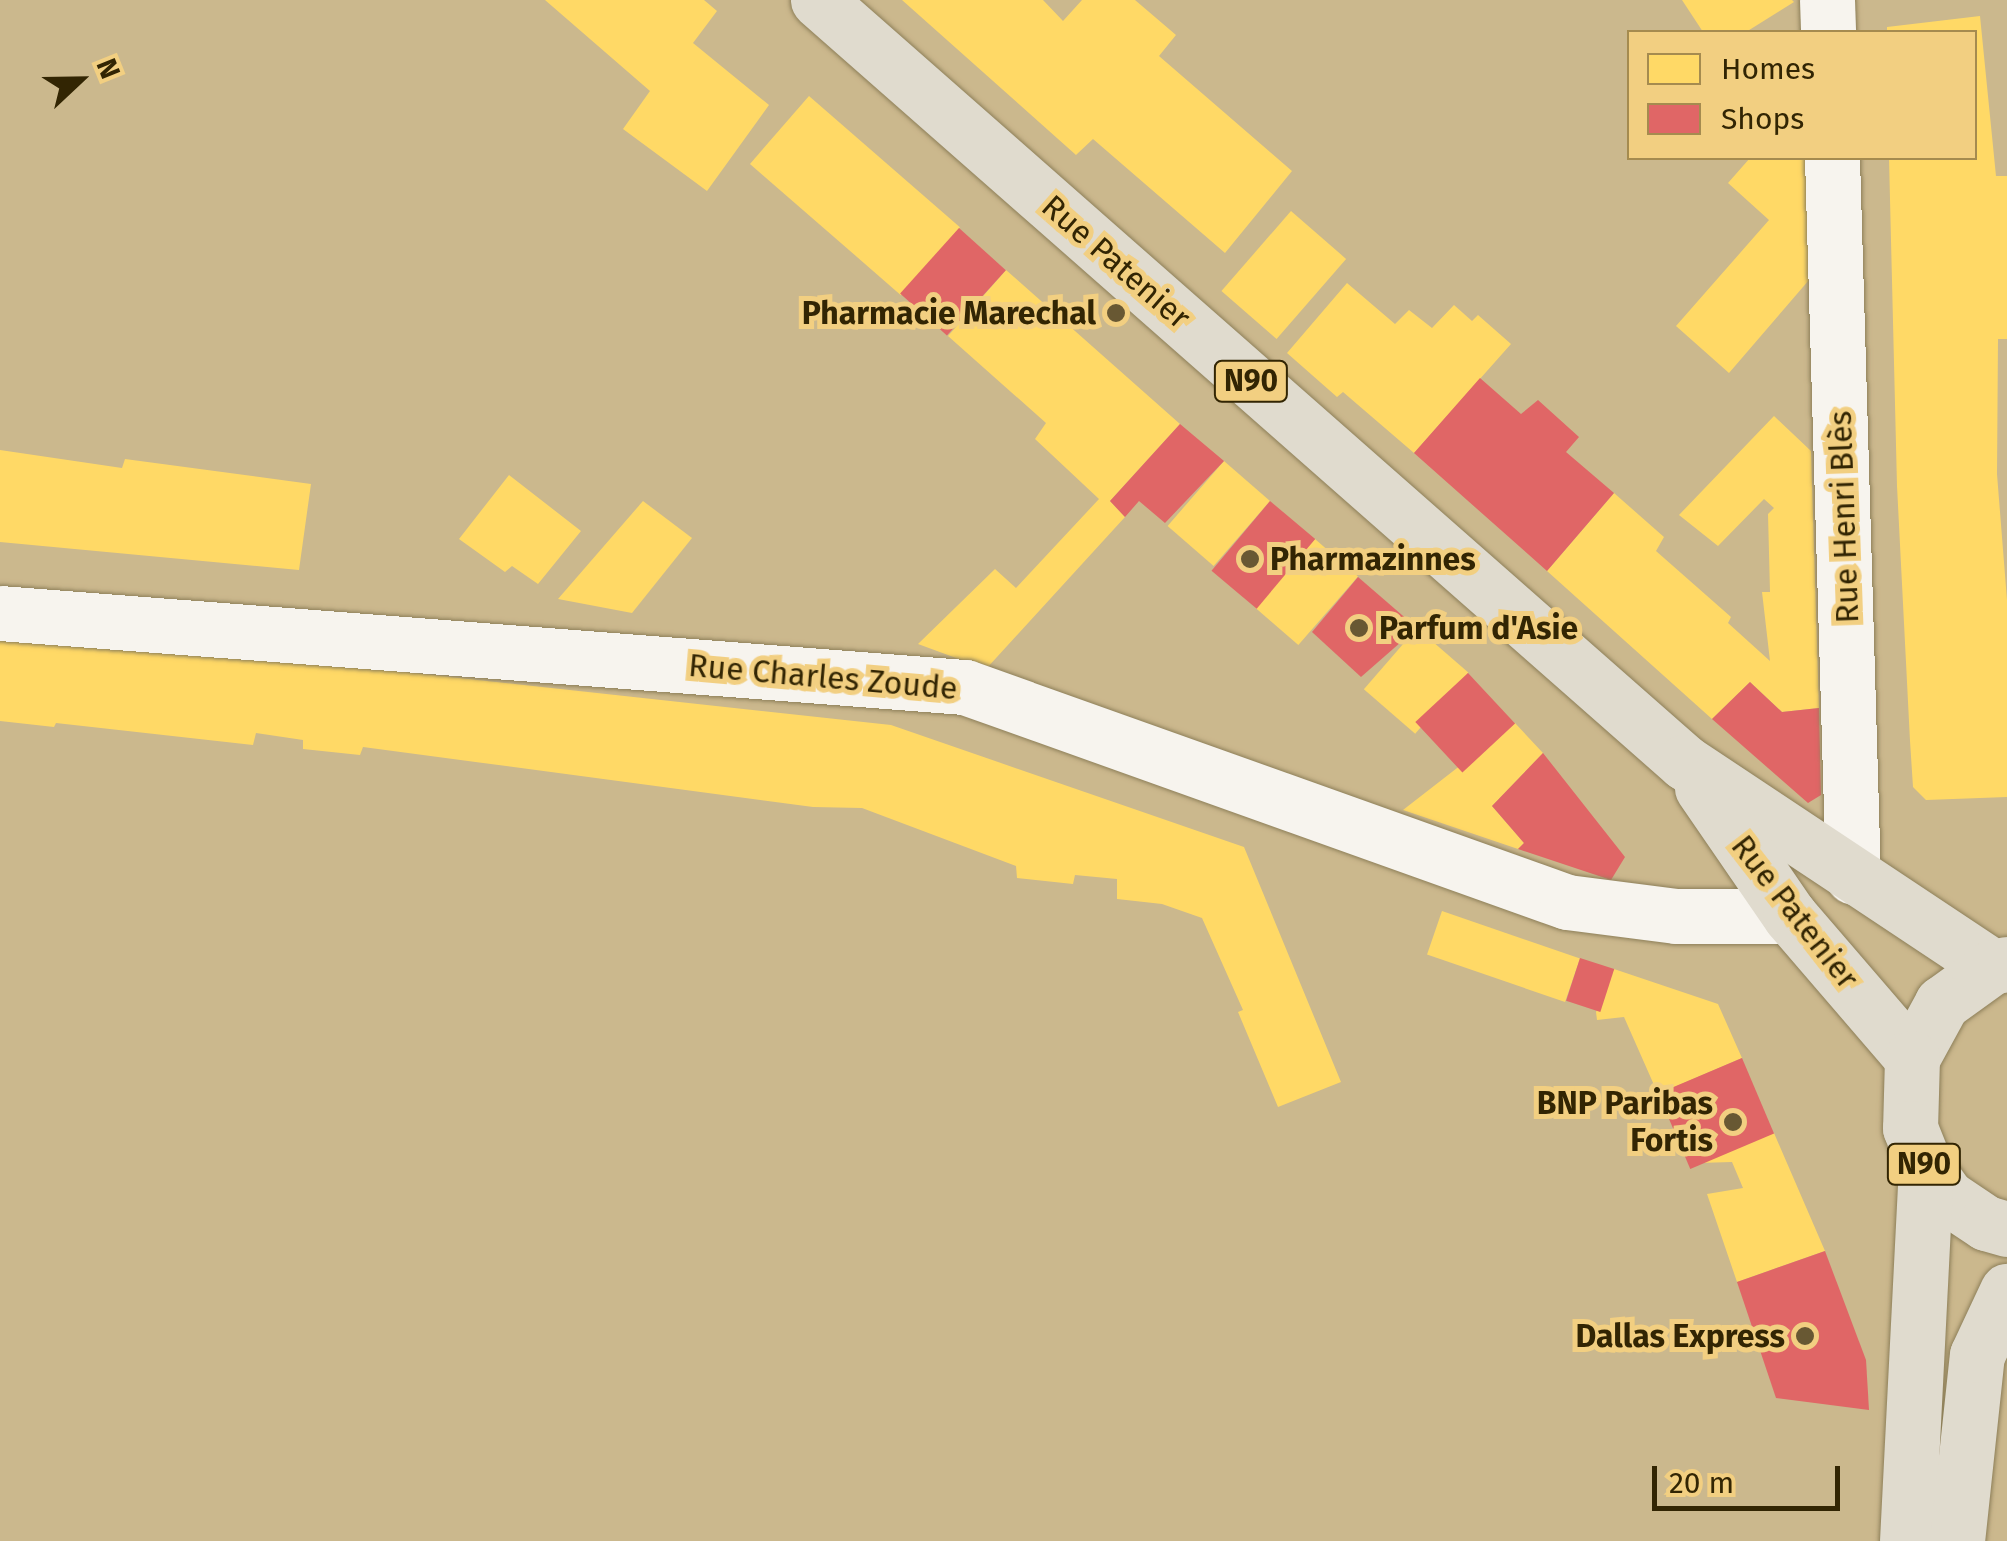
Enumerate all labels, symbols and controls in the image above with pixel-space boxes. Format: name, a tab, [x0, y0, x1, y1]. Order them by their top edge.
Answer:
north arrow	[30, 30, 130, 130]
legend	[1627, 30, 1977, 160]
text: Homes	[1721, 51, 1815, 87]
text: N	[89, 54, 127, 83]
text: Shops	[1721, 101, 1804, 137]
street label: Rue Patenier	[1034, 187, 1198, 337]
place label: Pharmacie Marechal	[802, 294, 1096, 332]
marker: Pharmacie Marechal	[1105, 302, 1127, 324]
road number: N90	[1214, 356, 1288, 406]
street label: Rue Henri Blès	[1821, 410, 1867, 624]
place label: Pharmazinnes	[1270, 540, 1476, 578]
marker: Pharmazinnes	[1239, 548, 1261, 570]
place label: Parfum d'Asie	[1379, 609, 1578, 647]
marker: Parfum d'Asie	[1348, 617, 1370, 639]
street label: Rue Charles Zoude	[687, 646, 959, 708]
street label: Rue Patenier	[1723, 828, 1867, 996]
place label: BNP Paribas Fortis	[1537, 1085, 1713, 1160]
marker: BNP Paribas Fortis	[1722, 1111, 1744, 1133]
road number: N90	[1886, 1139, 1962, 1189]
place label: Dallas Express	[1576, 1317, 1785, 1355]
marker: Dallas Express	[1794, 1325, 1816, 1347]
scale bar	[1657, 1446, 1844, 1508]
text: 20 m	[1669, 1465, 1734, 1501]

